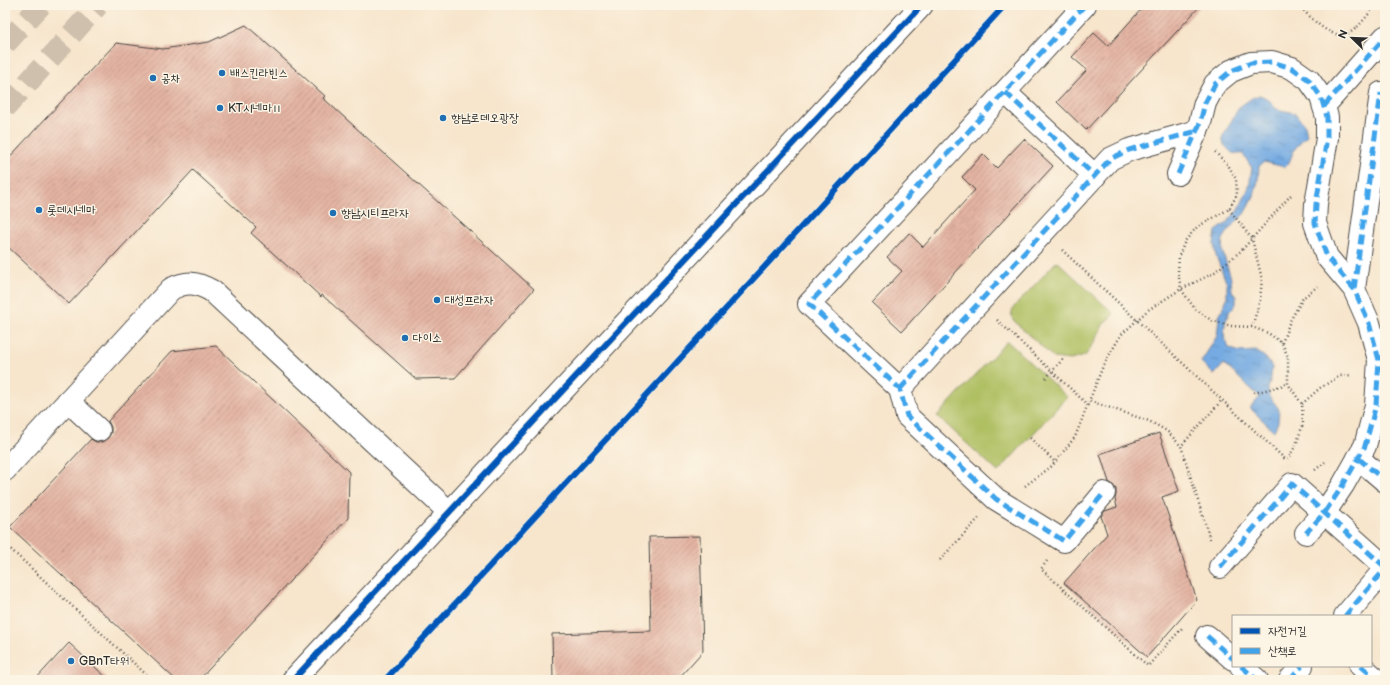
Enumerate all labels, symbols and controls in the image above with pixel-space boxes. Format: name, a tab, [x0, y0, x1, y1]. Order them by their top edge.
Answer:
north arrow	[1332, 18, 1372, 58]
text: N	[1336, 28, 1351, 41]
place label: 배스킨라빈스	[230, 66, 288, 81]
marker: 배스킨라빈스	[217, 68, 227, 78]
place label: 공차	[161, 71, 180, 86]
marker: 공차	[148, 73, 158, 83]
place label: KT시네마Ⅱ	[228, 101, 282, 116]
marker: KT시네마Ⅱ	[215, 103, 225, 113]
place label: 향남로데오광장	[451, 111, 519, 126]
marker: 향남로데오광장	[438, 113, 448, 123]
place label: 롯데시네마	[47, 203, 96, 218]
marker: 롯데시네마	[34, 205, 44, 215]
place label: 향남시티프라자	[341, 206, 409, 221]
marker: 향남시티프라자	[328, 208, 338, 218]
place label: 대성프라자	[445, 293, 494, 308]
marker: 대성프라자	[432, 295, 442, 305]
place label: 다이소	[413, 331, 442, 346]
marker: 다이소	[400, 333, 410, 343]
legend	[1232, 615, 1372, 667]
text: 자전거길	[1268, 624, 1307, 639]
text: 산책로	[1268, 644, 1297, 659]
place label: GBnT타워	[79, 654, 130, 669]
marker: GBnT타워	[66, 656, 76, 666]

